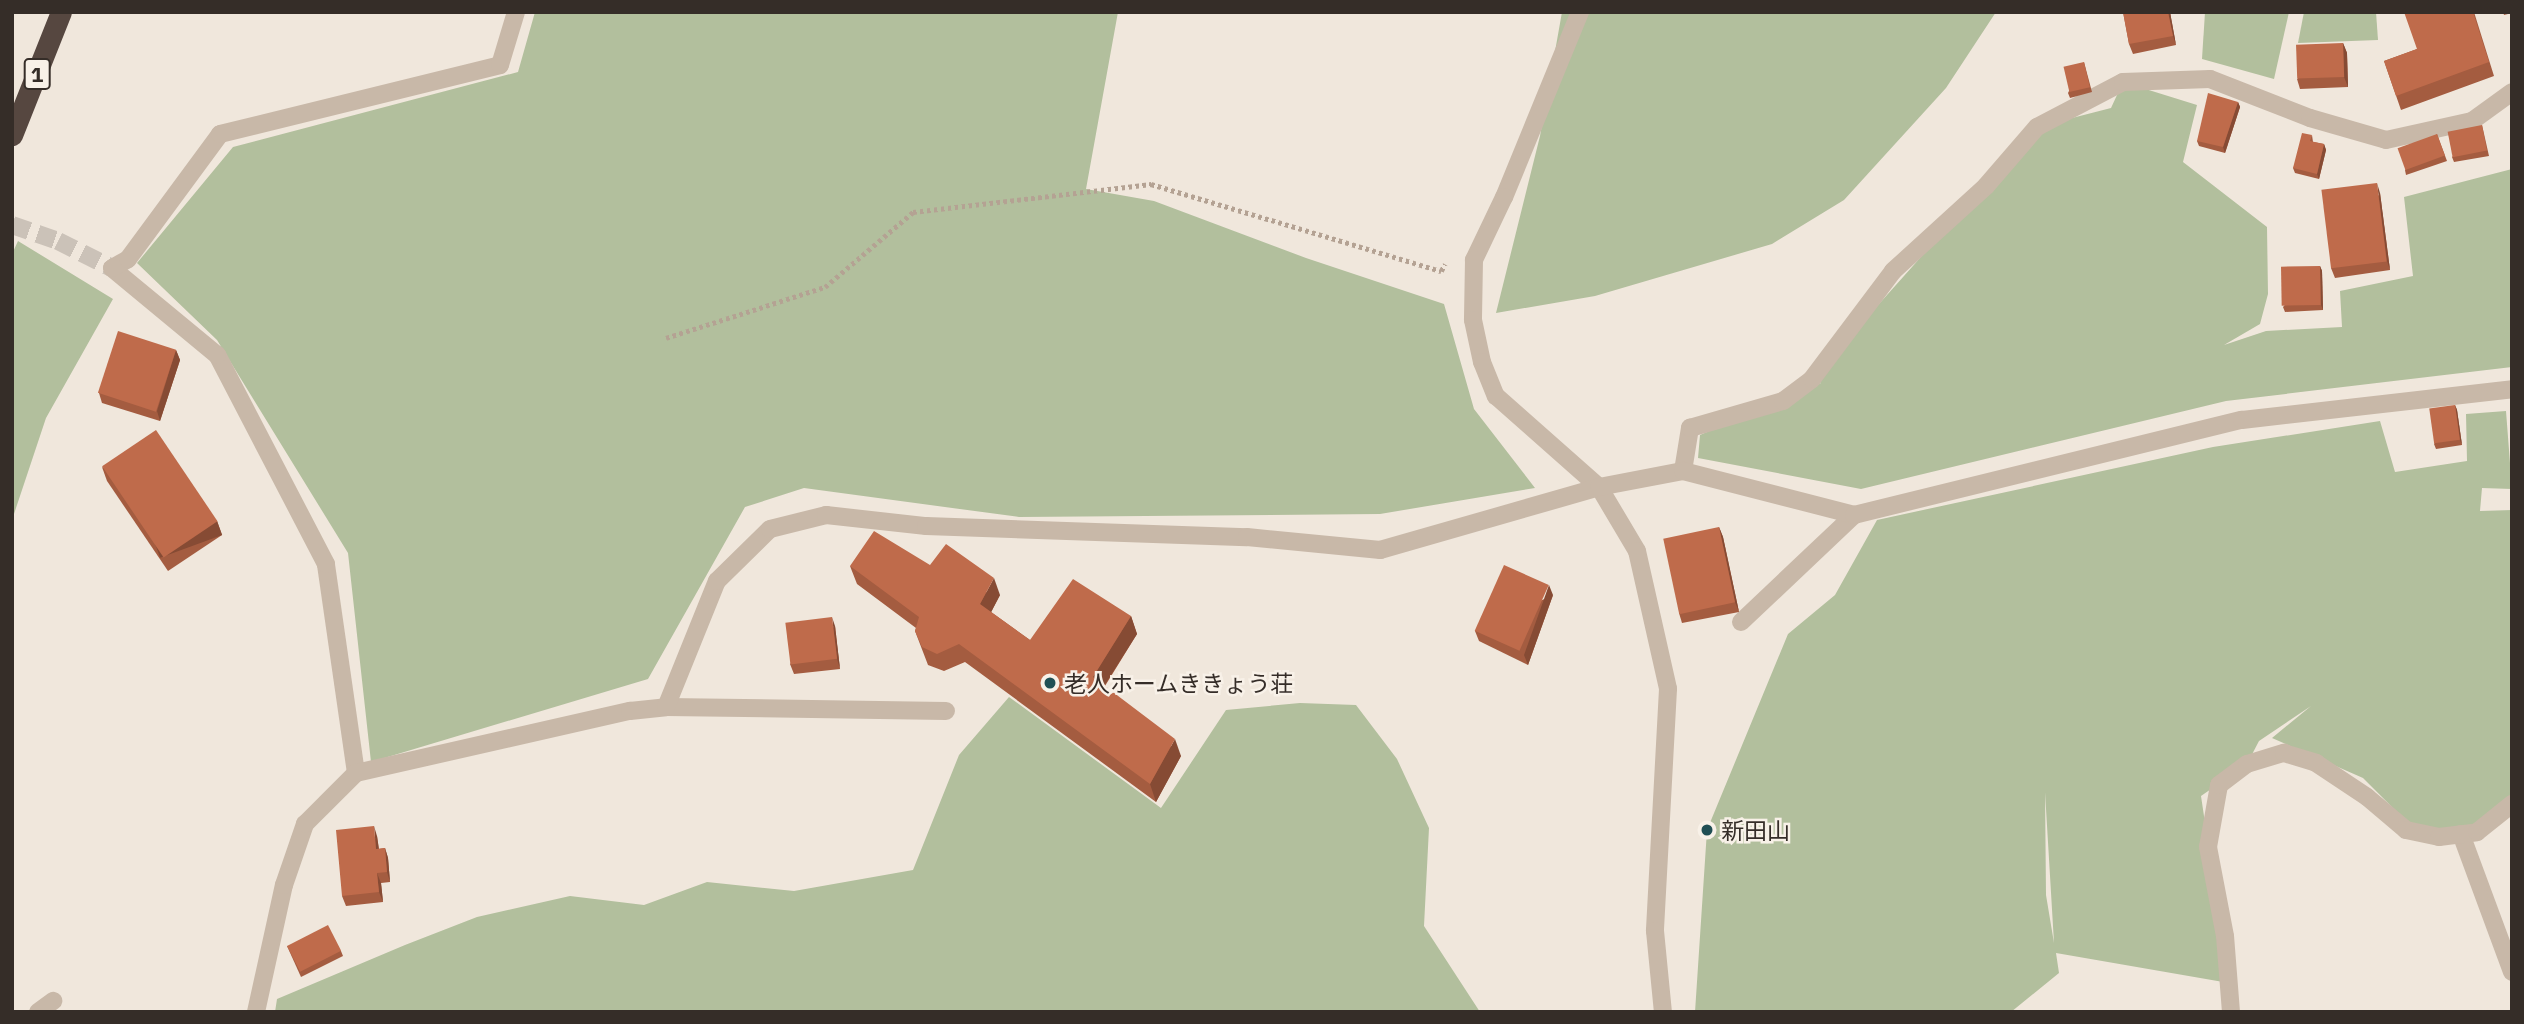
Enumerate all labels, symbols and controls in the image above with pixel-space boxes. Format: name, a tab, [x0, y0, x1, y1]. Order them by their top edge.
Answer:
road number: 1	[23, 56, 51, 92]
place label: 老人ホームききょう荘	[1064, 669, 1294, 697]
marker: 老人ホームききょう荘	[1042, 675, 1058, 691]
place label: 新田山	[1721, 816, 1790, 844]
marker: 新田山	[1699, 822, 1715, 838]

